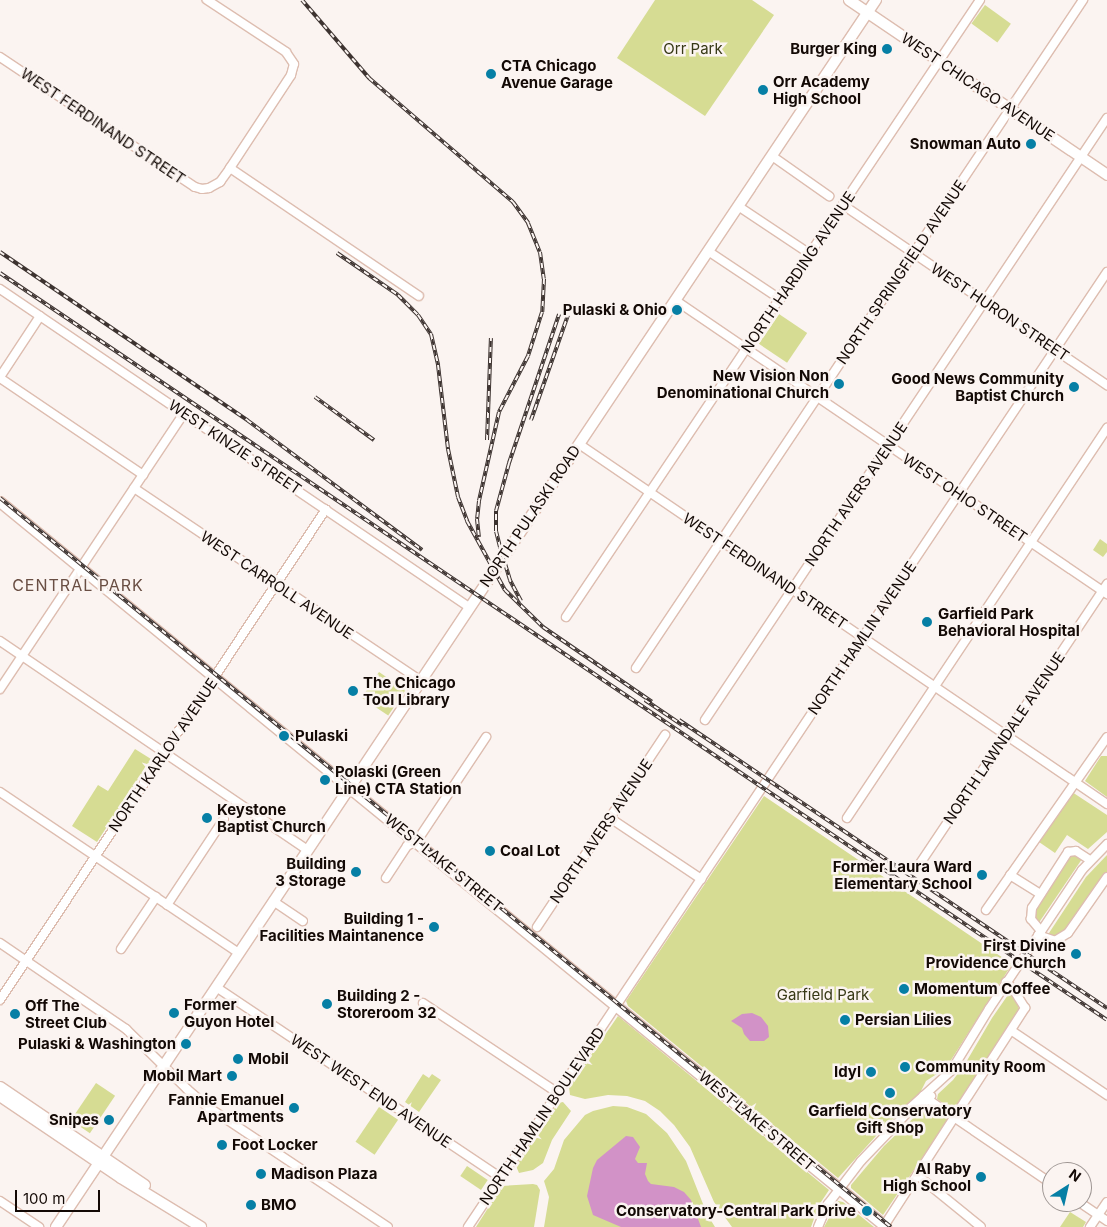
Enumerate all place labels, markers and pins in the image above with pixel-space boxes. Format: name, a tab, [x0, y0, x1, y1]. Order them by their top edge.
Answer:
place label: Burger King	[790, 40, 877, 58]
marker: Burger King	[881, 43, 893, 55]
place label: CTA Chicago Avenue Garage	[501, 56, 613, 91]
marker: CTA Chicago Avenue Garage	[485, 68, 497, 80]
place label: Orr Academy High School	[773, 72, 870, 107]
marker: Orr Academy High School	[757, 84, 769, 96]
place label: Snowman Auto	[910, 135, 1021, 153]
marker: Snowman Auto	[1025, 138, 1037, 150]
place label: Pulaski & Ohio	[563, 301, 667, 319]
marker: Pulaski & Ohio	[671, 304, 683, 316]
place label: New Vision Non Denominational Church	[657, 366, 829, 401]
place label: Good News Community Baptist Church	[891, 369, 1064, 404]
marker: New Vision Non Denominational Church	[833, 378, 845, 390]
marker: Good News Community Baptist Church	[1068, 381, 1080, 393]
place label: Garfield Park Behavioral Hospital	[938, 604, 1080, 639]
marker: Garfield Park Behavioral Hospital	[920, 615, 934, 629]
place label: The Chicago Tool Library	[363, 673, 456, 708]
marker: The Chicago Tool Library	[347, 685, 359, 697]
place label: Pulaski	[295, 727, 348, 745]
marker: Pulaski	[277, 729, 291, 743]
place label: Polaski (Green Line) CTA Station	[335, 762, 462, 797]
marker: Polaski (Green Line) CTA Station	[319, 774, 331, 786]
place label: Keystone Baptist Church	[217, 800, 326, 835]
marker: Keystone Baptist Church	[201, 812, 213, 824]
place label: Coal Lot	[500, 842, 560, 860]
marker: Coal Lot	[484, 845, 496, 857]
place label: Building 3 Storage	[275, 854, 346, 889]
place label: Former Laura Ward Elementary School	[833, 857, 972, 892]
marker: Building 3 Storage	[350, 866, 362, 878]
marker: Former Laura Ward Elementary School	[976, 869, 988, 881]
place label: Building 1 - Facilities Maintanence	[260, 909, 424, 944]
marker: Building 1 - Facilities Maintanence	[428, 921, 440, 933]
place label: First Divine Providence Church	[926, 936, 1066, 971]
marker: First Divine Providence Church	[1070, 948, 1082, 960]
place label: Momentum Coffee	[914, 980, 1050, 998]
marker: Momentum Coffee	[898, 983, 910, 995]
place label: Building 2 - Storeroom 32	[337, 986, 437, 1021]
place label: Former Guyon Hotel	[184, 995, 274, 1030]
place label: Off The Street Club	[25, 996, 107, 1031]
marker: Building 2 - Storeroom 32	[321, 998, 333, 1010]
marker: Former Guyon Hotel	[168, 1007, 180, 1019]
marker: Off The Street Club	[9, 1008, 21, 1020]
place label: Persian Lilies	[855, 1011, 952, 1029]
marker: Persian Lilies	[839, 1014, 851, 1026]
place label: Pulaski & Washington	[18, 1035, 176, 1053]
marker: Pulaski & Washington	[180, 1038, 192, 1050]
place label: Mobil	[248, 1050, 289, 1068]
marker: Mobil	[232, 1053, 244, 1065]
place label: Community Room	[915, 1058, 1046, 1076]
marker: Community Room	[899, 1061, 911, 1073]
place label: Idyl	[834, 1063, 861, 1081]
marker: Idyl	[865, 1066, 877, 1078]
place label: Mobil Mart	[143, 1067, 222, 1085]
marker: Mobil Mart	[226, 1070, 238, 1082]
marker: Garfield Conservatory Gift Shop	[884, 1087, 896, 1099]
place label: Fannie Emanuel Apartments	[168, 1090, 284, 1125]
place label: Garfield Conservatory Gift Shop	[808, 1101, 972, 1136]
marker: Fannie Emanuel Apartments	[288, 1102, 300, 1114]
place label: Snipes	[49, 1111, 99, 1129]
marker: Snipes	[103, 1114, 115, 1126]
place label: Foot Locker	[232, 1136, 318, 1154]
marker: Foot Locker	[216, 1139, 228, 1151]
place label: Al Raby High School	[883, 1159, 971, 1194]
place label: Madison Plaza	[271, 1165, 377, 1183]
marker: Madison Plaza	[255, 1168, 267, 1180]
marker: Al Raby High School	[975, 1171, 987, 1183]
place label: BMO	[261, 1196, 296, 1214]
marker: BMO	[245, 1199, 257, 1211]
place label: Conservatory-Central Park Drive	[616, 1202, 856, 1220]
marker: Conservatory-Central Park Drive	[860, 1204, 874, 1218]

